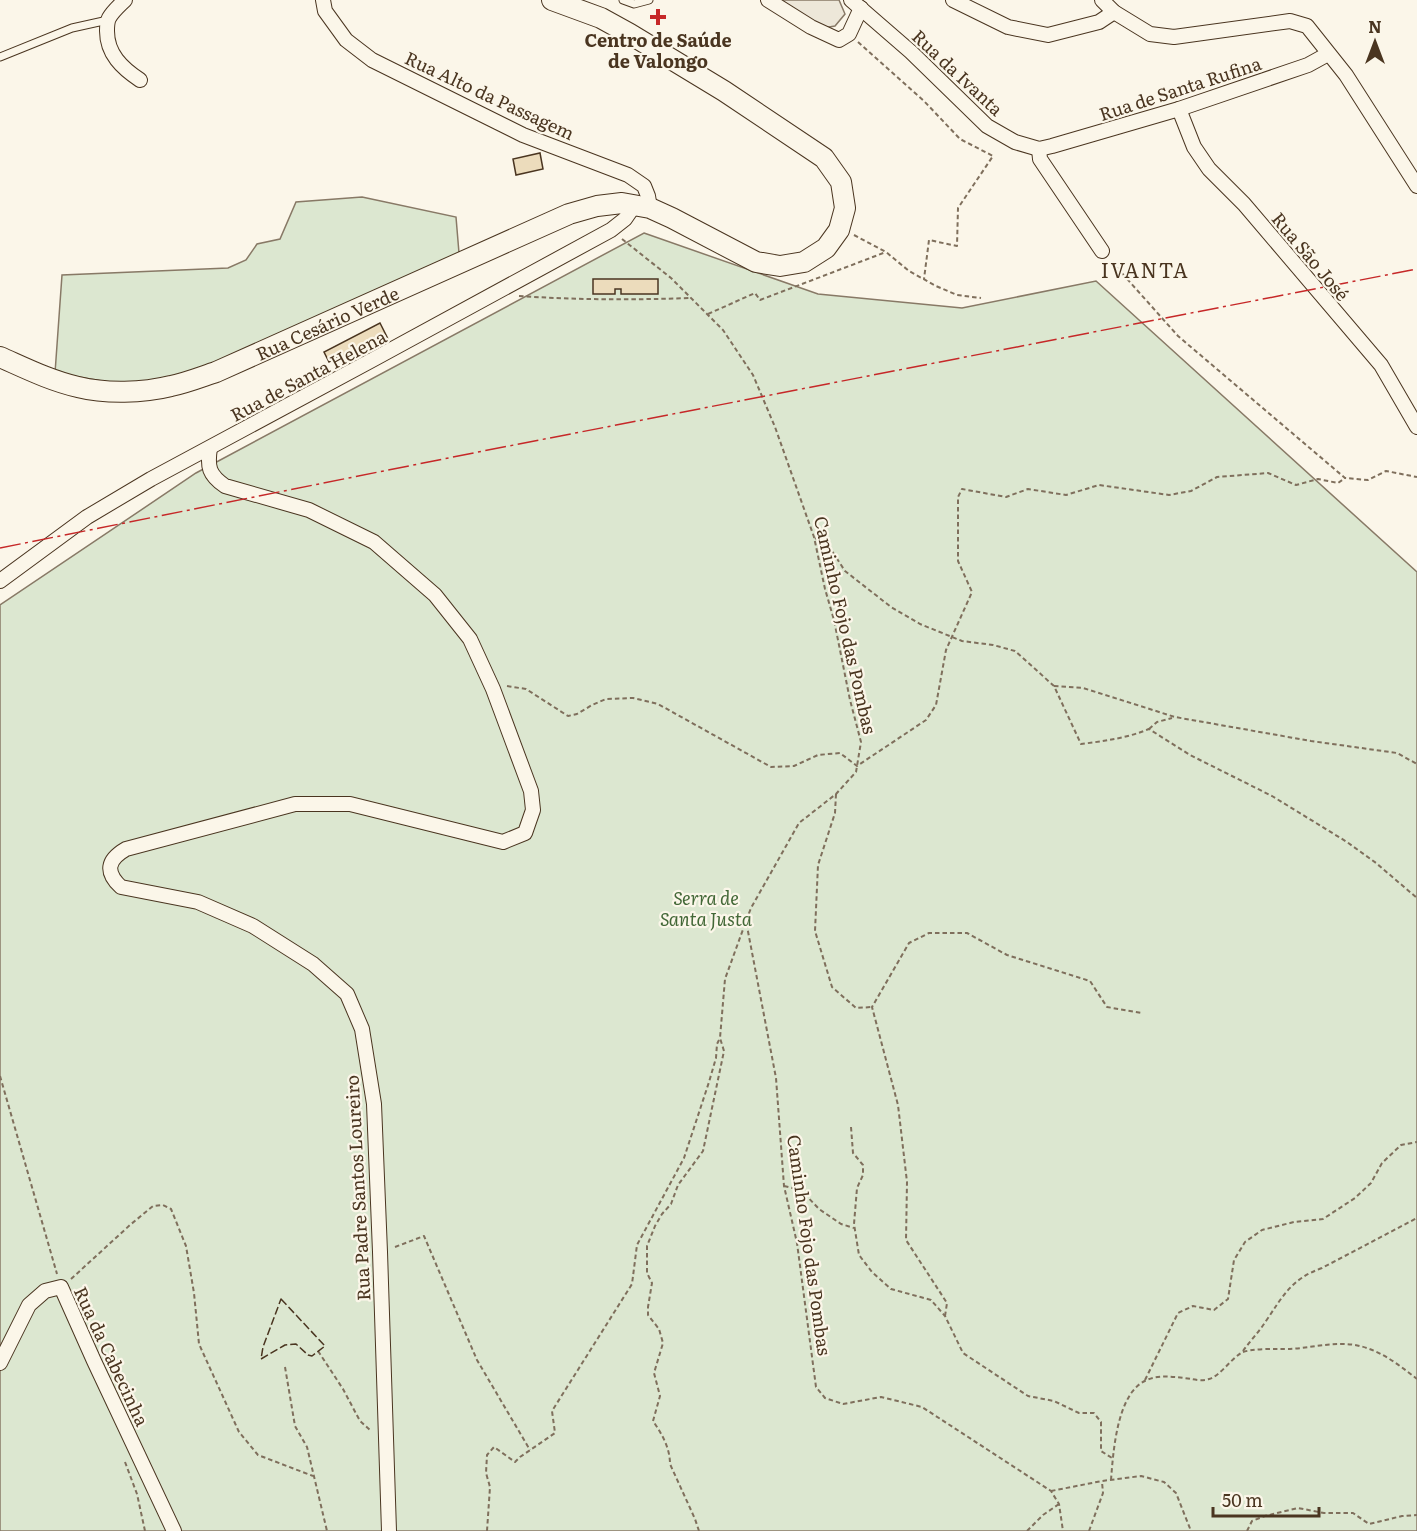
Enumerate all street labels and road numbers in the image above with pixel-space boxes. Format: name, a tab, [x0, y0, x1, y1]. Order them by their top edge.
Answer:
street label: Rua da Ivanta	[906, 23, 1010, 122]
street label: Rua Alto da Passagem	[401, 44, 579, 146]
street label: Rua de Santa Rufina	[1095, 49, 1265, 127]
street label: Rua São José	[1266, 206, 1356, 306]
street label: Rua Cesário Verde	[251, 279, 403, 366]
street label: Rua de Santa Helena	[225, 322, 391, 428]
street label: Caminho Fojo das Pombas	[808, 513, 884, 737]
street label: Rua Padre Santos Loureiro	[338, 1074, 376, 1302]
street label: Caminho Fojo das Pombas	[781, 1133, 839, 1357]
street label: Rua da Cabecinha	[68, 1282, 156, 1431]

